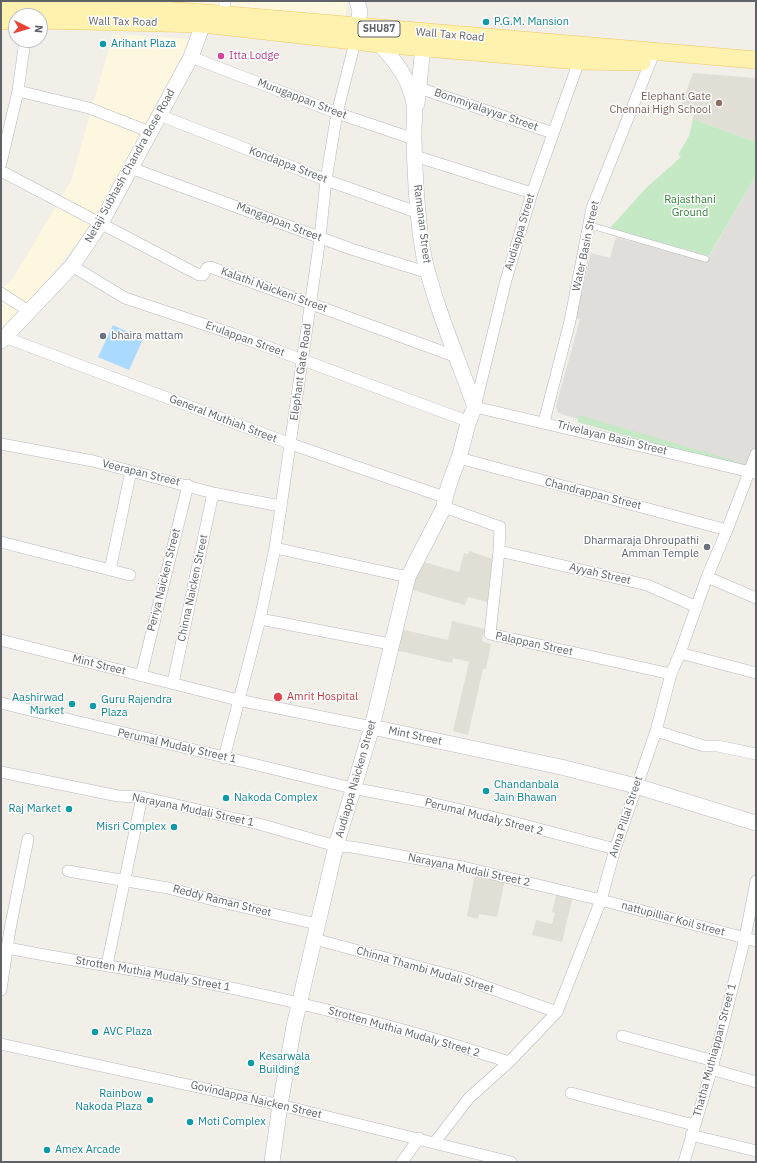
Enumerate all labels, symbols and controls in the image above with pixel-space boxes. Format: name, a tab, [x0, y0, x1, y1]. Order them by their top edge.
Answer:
north arrow	[8, 8, 48, 48]
street label: Wall Tax Road	[88, 15, 158, 29]
place label: P.G.M. Mansion	[494, 15, 569, 29]
marker: P.G.M. Mansion	[481, 17, 491, 27]
road number: SHU87	[358, 21, 400, 37]
text: N	[32, 24, 46, 34]
street label: Wall Tax Road	[415, 25, 485, 45]
place label: Arihant Plaza	[111, 37, 176, 51]
marker: Arihant Plaza	[98, 39, 108, 49]
place label: Itta Lodge	[229, 49, 279, 63]
marker: Itta Lodge	[216, 51, 226, 61]
street label: Murugappan Street	[255, 76, 349, 122]
street label: Bommiyalayyar Street	[432, 86, 540, 134]
street label: Netaji Subhash Chandra Bose Road	[82, 87, 178, 245]
place label: Elephant Gate Chennai High School	[610, 90, 711, 116]
marker: Elephant Gate Chennai High School	[714, 98, 724, 108]
street label: Kondappa Street	[247, 144, 329, 186]
street label: Ramanan Street	[411, 184, 433, 264]
street label: Audiappa Street	[502, 192, 538, 272]
park label: Rajasthani Ground	[664, 193, 716, 219]
street label: Mangappan Street	[234, 200, 324, 244]
street label: Water Basin Street	[570, 200, 602, 292]
street label: Kalathi Naickeni Street	[219, 265, 329, 315]
street label: Erulappan Street	[204, 319, 286, 359]
street label: Elephant Gate Road	[288, 323, 314, 421]
place label: bhaira mattam	[111, 329, 183, 343]
marker: bhaira mattam	[98, 331, 108, 341]
street label: General Muthiah Street	[167, 392, 279, 446]
street label: Trivelayan Basin Street	[556, 418, 668, 458]
street label: Veerapan Street	[101, 457, 181, 489]
street label: Chandrappan Street	[543, 476, 643, 512]
street label: Periya Naicken Street	[145, 527, 183, 633]
street label: Chinna Naicken Street	[175, 533, 211, 643]
place label: Dharmaraja Dhroupathi Amman Temple	[584, 534, 699, 560]
marker: Dharmaraja Dhroupathi Amman Temple	[702, 542, 712, 552]
street label: Ayyah Street	[568, 561, 632, 587]
street label: Palappan Street	[494, 629, 574, 659]
street label: Mint Street	[71, 652, 127, 678]
place label: Amrit Hospital	[287, 690, 358, 704]
place label: Aashirwad Market	[12, 691, 64, 717]
marker: Amrit Hospital	[272, 691, 284, 703]
place label: Guru Rajendra Plaza	[101, 693, 172, 719]
marker: Aashirwad Market	[67, 699, 77, 709]
marker: Guru Rajendra Plaza	[88, 701, 98, 711]
street label: Audiappa Naicken Street	[333, 718, 379, 840]
street label: Mint Street	[387, 724, 443, 748]
street label: Perumal Mudaly Street 1	[116, 726, 238, 766]
street label: Anna Pillai Street	[607, 775, 645, 859]
place label: Chandanbala Jain Bhawan	[494, 778, 559, 804]
marker: Chandanbala Jain Bhawan	[481, 786, 491, 796]
street label: Narayana Mudali Street 1	[131, 791, 255, 829]
place label: Nakoda Complex	[234, 791, 318, 805]
marker: Nakoda Complex	[221, 793, 231, 803]
street label: Perumal Mudaly Street 2	[423, 796, 545, 838]
place label: Raj Market	[8, 802, 61, 816]
marker: Raj Market	[64, 804, 74, 814]
place label: Misri Complex	[96, 820, 166, 834]
marker: Misri Complex	[169, 822, 179, 832]
street label: Narayana Mudali Street 2	[407, 851, 531, 889]
street label: Reddy Raman Street	[171, 882, 273, 920]
street label: nattupilliar Koil street	[620, 899, 726, 939]
street label: Chinna Thambi Mudali Street	[355, 944, 495, 996]
street label: Strotten Muthia Mudaly Street 1	[74, 954, 232, 994]
street label: Thatha Muthiappan Street 1	[691, 982, 739, 1118]
street label: Strotten Muthia Mudaly Street 2	[327, 1004, 481, 1060]
place label: AVC Plaza	[103, 1025, 152, 1039]
marker: AVC Plaza	[90, 1027, 100, 1037]
place label: Kesarwala Building	[259, 1050, 310, 1076]
marker: Kesarwala Building	[246, 1058, 256, 1068]
street label: Govindappa Naicken Street	[189, 1078, 323, 1122]
place label: Rainbow Nakoda Plaza	[75, 1087, 142, 1113]
marker: Rainbow Nakoda Plaza	[145, 1095, 155, 1105]
place label: Moti Complex	[198, 1115, 266, 1129]
marker: Moti Complex	[185, 1117, 195, 1127]
place label: Amex Arcade	[55, 1143, 121, 1157]
marker: Amex Arcade	[42, 1145, 52, 1155]

